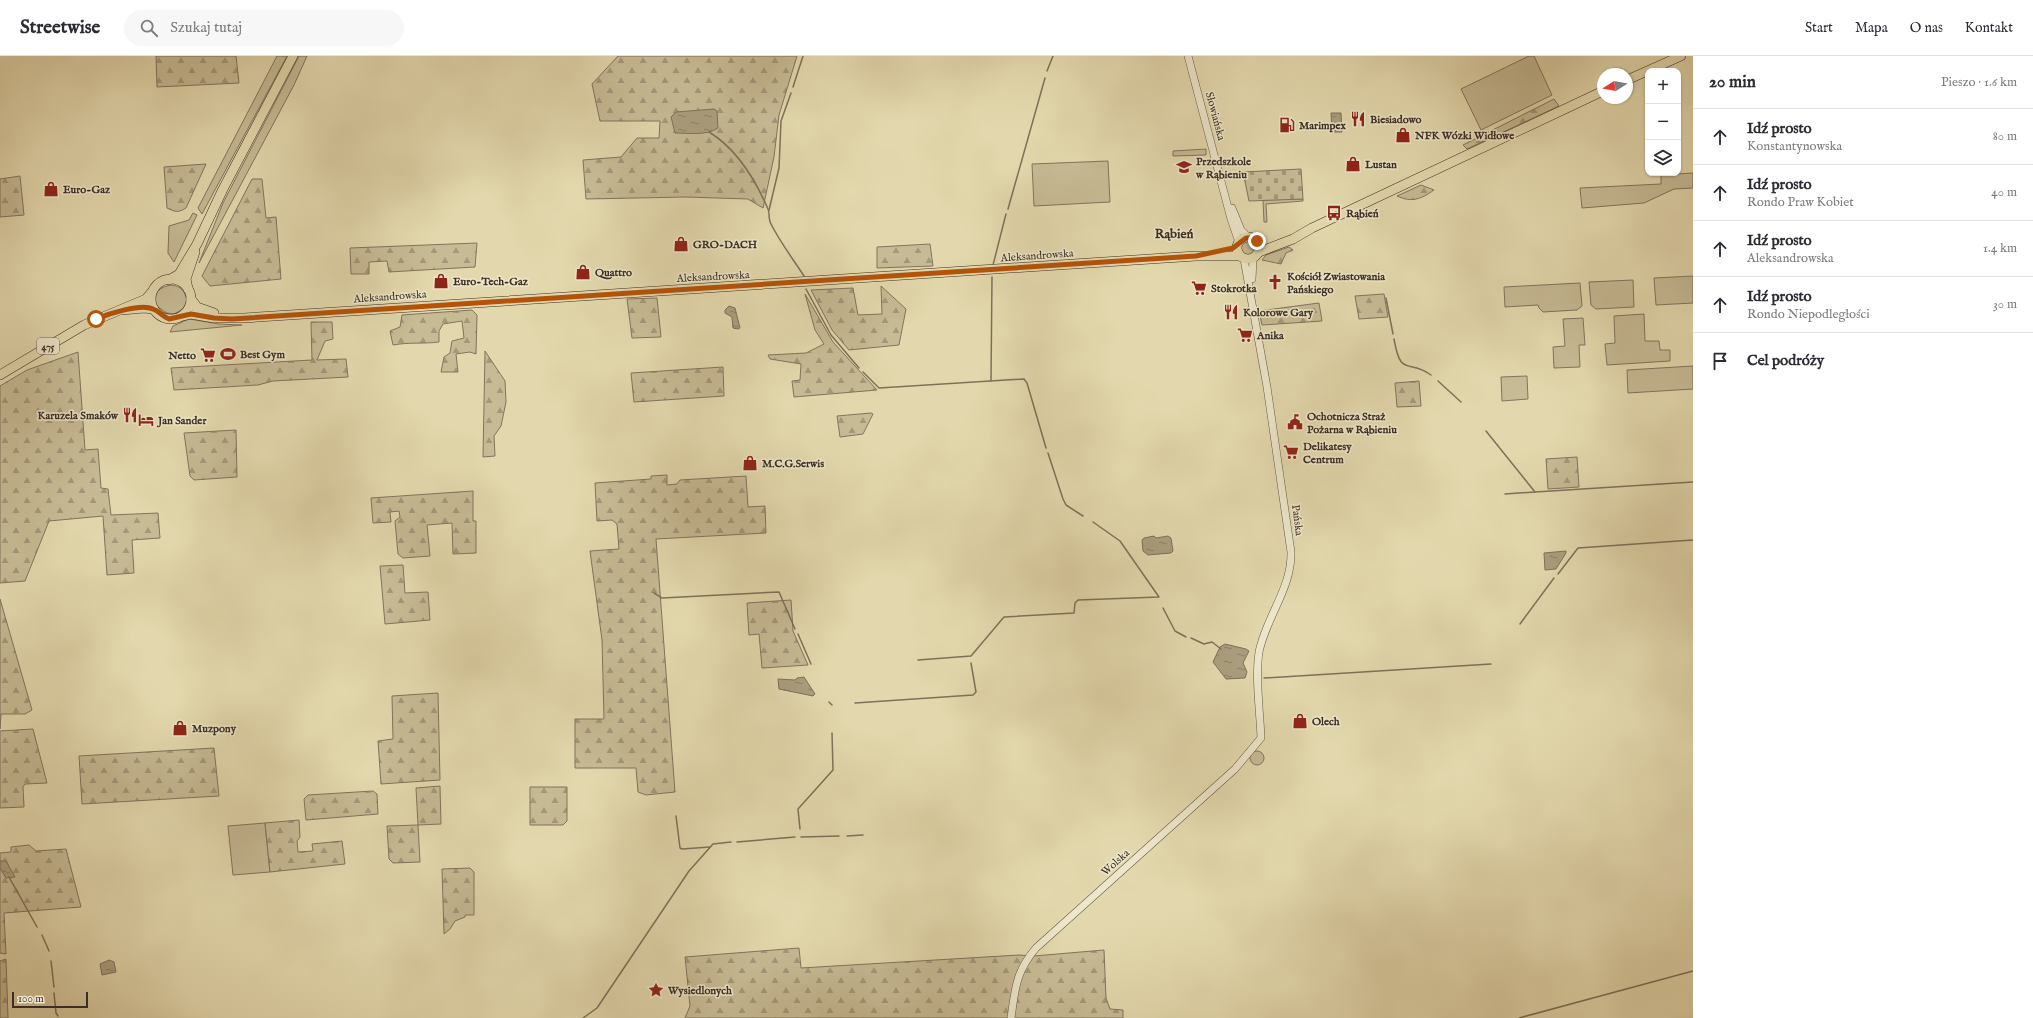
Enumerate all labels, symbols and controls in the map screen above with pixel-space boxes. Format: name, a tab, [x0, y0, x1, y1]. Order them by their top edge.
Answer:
search box	[124, 10, 404, 46]
text: Streetwise	[20, 16, 100, 40]
icon: search	[138, 17, 160, 39]
text: Szukaj tutaj	[170, 18, 242, 37]
text: Start	[1805, 19, 1833, 37]
text: Mapa	[1855, 19, 1888, 37]
text: O nas	[1910, 19, 1943, 37]
text: Kontakt	[1965, 19, 2013, 37]
north arrow	[1597, 68, 1633, 104]
map controls	[1645, 68, 1681, 176]
button: +	[1645, 68, 1681, 104]
text: 20 min	[1709, 72, 1756, 93]
text: Pieszo · 1.6 km	[1941, 74, 2017, 91]
street label: Słowiańska	[1202, 90, 1228, 142]
button: −	[1645, 104, 1681, 140]
restaurant icon: Biesiadowo	[1349, 110, 1367, 128]
place label: Biesiadowo	[1370, 113, 1422, 127]
fuel station icon: Marimpex	[1278, 116, 1296, 134]
place label: Marimpex	[1299, 119, 1347, 133]
text: Idź prosto	[1747, 119, 1812, 138]
shop icon: NFK Wózki Widłowe	[1394, 126, 1412, 144]
icon: ahead	[1709, 126, 1731, 148]
text: 80 m	[1993, 128, 2017, 145]
place label: NFK Wózki Widłowe	[1414, 129, 1514, 143]
text: Konstantynowska	[1747, 138, 1842, 155]
button: layers	[1645, 140, 1681, 176]
place label: Przedszkole w Rąbieniu	[1195, 155, 1251, 182]
shop icon: Lustan	[1344, 155, 1362, 173]
school or university icon: Przedszkole w Rąbieniu	[1175, 158, 1193, 176]
place label: Lustan	[1364, 158, 1397, 172]
text: Idź prosto	[1747, 175, 1812, 194]
shop icon: Euro-Gaz	[42, 180, 60, 198]
icon: ahead	[1709, 182, 1731, 204]
place label: Euro-Gaz	[63, 183, 111, 197]
text: 40 m	[1991, 184, 2017, 201]
text: Rondo Praw Kobiet	[1747, 194, 1854, 211]
bus stop icon: Rąbień	[1325, 204, 1343, 222]
place label: Rąbień	[1346, 207, 1379, 221]
district label: Rąbień	[1155, 226, 1193, 243]
text: Idź prosto	[1747, 231, 1812, 250]
route end	[1248, 232, 1266, 250]
shop icon: GRO-DACH	[672, 235, 690, 253]
place label: GRO-DACH	[693, 238, 758, 252]
icon: ahead	[1709, 238, 1731, 260]
text: 1.4 km	[1983, 240, 2017, 257]
street label: Aleksandrowska	[999, 246, 1074, 266]
text: Aleksandrowska	[1747, 250, 1834, 267]
shop icon: Quattro	[574, 263, 592, 281]
place label: Quattro	[595, 266, 632, 280]
street label: Aleksandrowska	[675, 268, 750, 286]
place label: Kościół Zwiastowania Pańskiego	[1287, 270, 1385, 297]
shop icon: Euro-Tech-Gaz	[432, 272, 450, 290]
church icon: Kościół Zwiastowania Pańskiego	[1266, 273, 1284, 291]
place label: Euro-Tech-Gaz	[453, 275, 529, 289]
supermarket icon: Stokrotka	[1190, 279, 1208, 297]
place label: Stokrotka	[1211, 282, 1257, 296]
street label: Aleksandrowska	[352, 287, 427, 307]
text: Idź prosto	[1747, 287, 1812, 306]
icon: ahead	[1709, 294, 1731, 316]
text: 30 m	[1993, 296, 2017, 313]
restaurant icon: Kolorowe Gary	[1222, 303, 1240, 321]
place label: Kolorowe Gary	[1243, 306, 1314, 320]
text: Rondo Niepodległości	[1747, 306, 1870, 323]
route start	[87, 310, 105, 328]
supermarket icon: Anika	[1236, 326, 1254, 344]
place label: Anika	[1256, 329, 1284, 343]
road number: 475	[37, 338, 59, 354]
sports icon: Best Gym	[219, 345, 237, 363]
supermarket icon: Netto	[199, 346, 217, 364]
place label: Best Gym	[240, 348, 286, 362]
place label: Netto	[167, 349, 196, 363]
icon: arrive	[1709, 350, 1731, 372]
text: Cel podróży	[1747, 351, 1824, 370]
restaurant icon: Karuzela Smaków	[121, 406, 139, 424]
place label: Karuzela Smaków	[38, 409, 119, 423]
place label: Ochotnicza Straż Pożarna w Rąbieniu	[1307, 410, 1397, 437]
hotel icon: Jan Sander	[137, 411, 155, 429]
public building icon: Ochotnicza Straż Pożarna w Rąbieniu	[1286, 413, 1304, 431]
place label: Jan Sander	[156, 414, 207, 428]
place label: Delikatesy Centrum	[1303, 440, 1352, 467]
supermarket icon: Delikatesy Centrum	[1282, 443, 1300, 461]
shop icon: M.C.G.Serwis	[741, 454, 759, 472]
place label: M.C.G.Serwis	[762, 457, 824, 471]
street label: Pańska	[1288, 504, 1306, 537]
shop icon: Olech	[1291, 712, 1309, 730]
place label: Olech	[1312, 715, 1340, 729]
shop icon: Muzpony	[171, 719, 189, 737]
place label: Muzpony	[192, 722, 237, 736]
street label: Wolska	[1099, 846, 1133, 879]
place icon: Wysiedlonych	[647, 981, 665, 999]
place label: Wysiedlonych	[667, 984, 732, 998]
scale bar	[12, 990, 88, 1009]
text: 100 m	[18, 992, 44, 1006]

